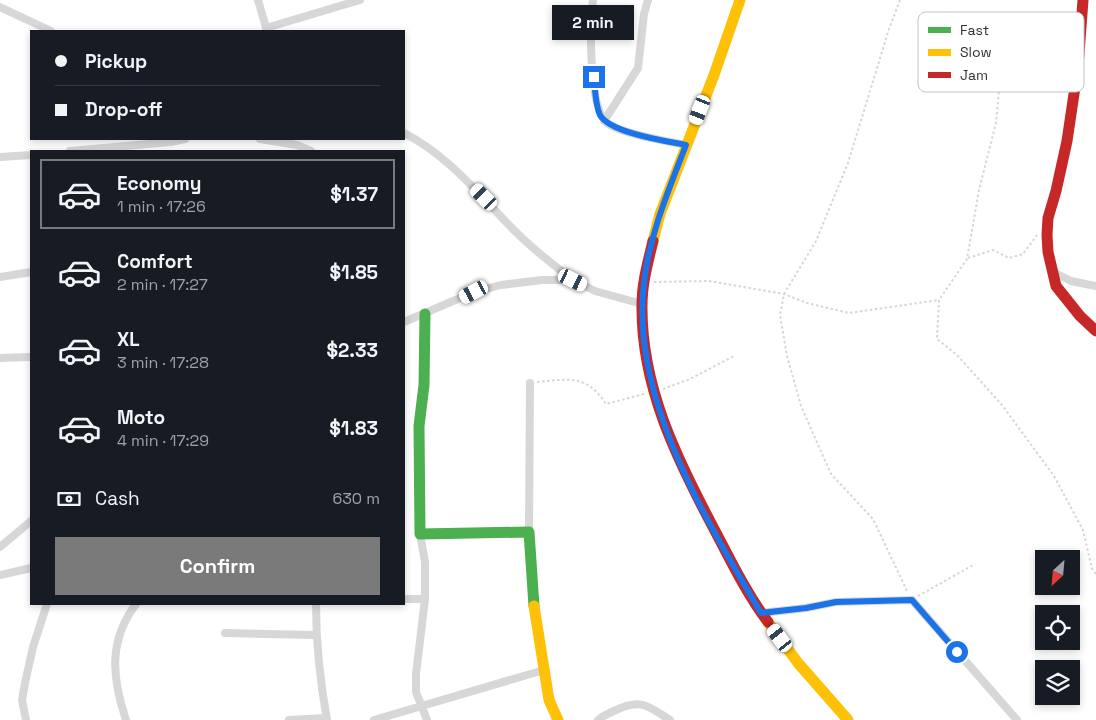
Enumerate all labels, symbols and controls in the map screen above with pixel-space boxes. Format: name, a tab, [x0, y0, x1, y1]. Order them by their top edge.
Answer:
callout: 2 min	[553, 5, 635, 40]
text: 2 min	[572, 12, 614, 33]
legend	[918, 12, 1084, 92]
text: Fast	[960, 21, 989, 39]
text: Slow	[960, 43, 992, 61]
text: Pickup	[85, 49, 147, 74]
route end	[583, 66, 605, 88]
text: Jam	[960, 66, 988, 84]
car	[687, 93, 712, 127]
text: Drop-off	[85, 97, 163, 122]
text: Economy	[117, 171, 201, 196]
icon: car	[57, 172, 102, 217]
car	[468, 181, 499, 213]
text: $1.37	[330, 182, 378, 207]
text: 1 min · 17:26	[117, 196, 206, 217]
text: Comfort	[117, 249, 193, 274]
icon: car	[57, 250, 102, 295]
text: $1.85	[329, 260, 378, 285]
car	[556, 267, 589, 293]
text: 2 min · 17:27	[117, 274, 208, 295]
car	[457, 279, 490, 305]
text: XL	[117, 327, 140, 352]
icon: car	[57, 328, 102, 373]
text: $2.33	[326, 338, 378, 363]
text: 3 min · 17:28	[117, 352, 209, 373]
text: Moto	[117, 405, 165, 430]
icon: car	[57, 406, 102, 451]
text: $1.83	[329, 416, 378, 441]
text: 4 min · 17:29	[117, 430, 209, 451]
icon: cash	[55, 485, 83, 513]
text: Cash	[95, 486, 140, 511]
text: 630 m	[332, 488, 380, 509]
button: Confirm	[55, 537, 380, 595]
north arrow	[1035, 550, 1080, 595]
map controls	[1035, 550, 1080, 705]
button: locate	[1035, 605, 1080, 650]
car	[764, 622, 795, 654]
route start	[946, 641, 968, 663]
button: layers	[1035, 660, 1080, 705]

